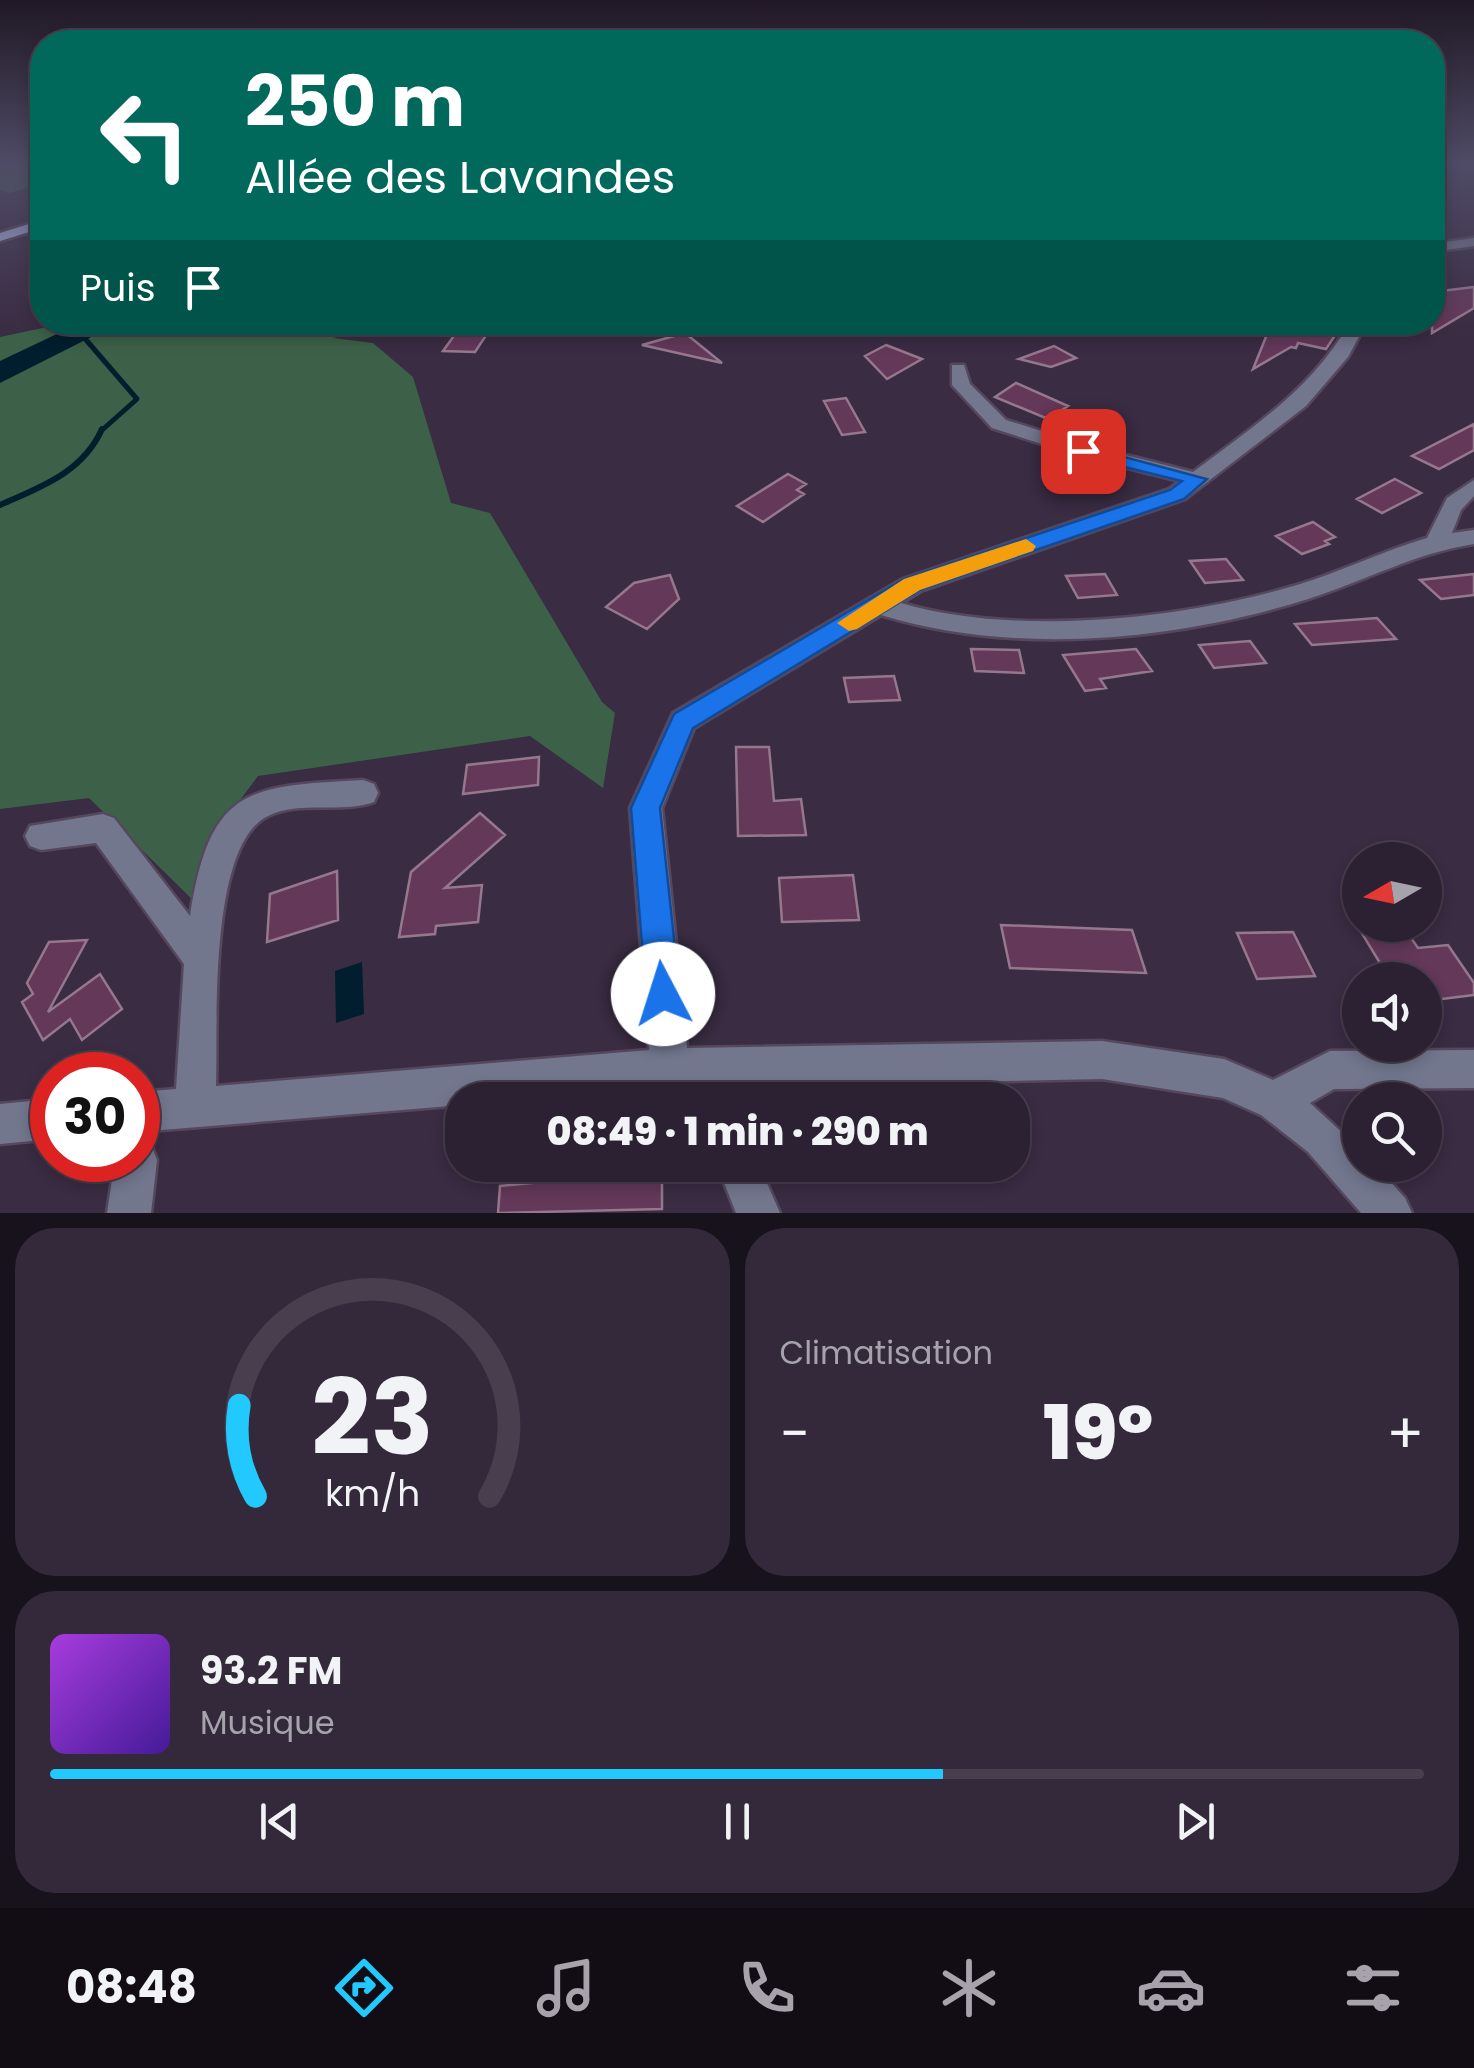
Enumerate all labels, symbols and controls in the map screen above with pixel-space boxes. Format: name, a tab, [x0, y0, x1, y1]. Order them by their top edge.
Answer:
text: 250 m	[245, 52, 465, 151]
icon: left	[80, 70, 210, 200]
text: Allée des Lavandes	[245, 146, 675, 209]
icon: arrive	[176, 260, 231, 315]
text: Puis	[80, 261, 156, 314]
pin	[1041, 409, 1126, 494]
icon: arrive	[1056, 424, 1111, 479]
north arrow	[1342, 842, 1442, 942]
map controls	[1342, 842, 1442, 1182]
position arrow	[611, 942, 715, 1046]
button: sound	[1342, 962, 1442, 1062]
speed limit sign: 30	[30, 1052, 160, 1182]
button: search	[1342, 1082, 1442, 1182]
text: 08:49 · 1 min · 290 m	[547, 1105, 928, 1158]
text: Climatisation	[780, 1330, 993, 1375]
text: 23	[311, 1345, 433, 1490]
text: 19°	[1043, 1380, 1153, 1485]
text: −	[780, 1395, 810, 1472]
text: +	[1386, 1395, 1424, 1472]
text: km/h	[325, 1468, 420, 1519]
text: 93.2 FM	[200, 1644, 343, 1697]
text: Musique	[200, 1700, 335, 1745]
icon: previous	[252, 1794, 307, 1849]
icon: pause	[710, 1794, 765, 1849]
icon: next	[1168, 1794, 1223, 1849]
icon: directions	[329, 1953, 399, 2023]
icon: music	[531, 1953, 601, 2023]
icon: phone	[732, 1953, 802, 2023]
icon: climate	[934, 1953, 1004, 2023]
icon: car	[1136, 1953, 1206, 2023]
icon: filters	[1338, 1953, 1408, 2023]
text: 08:48	[66, 1956, 197, 2019]

